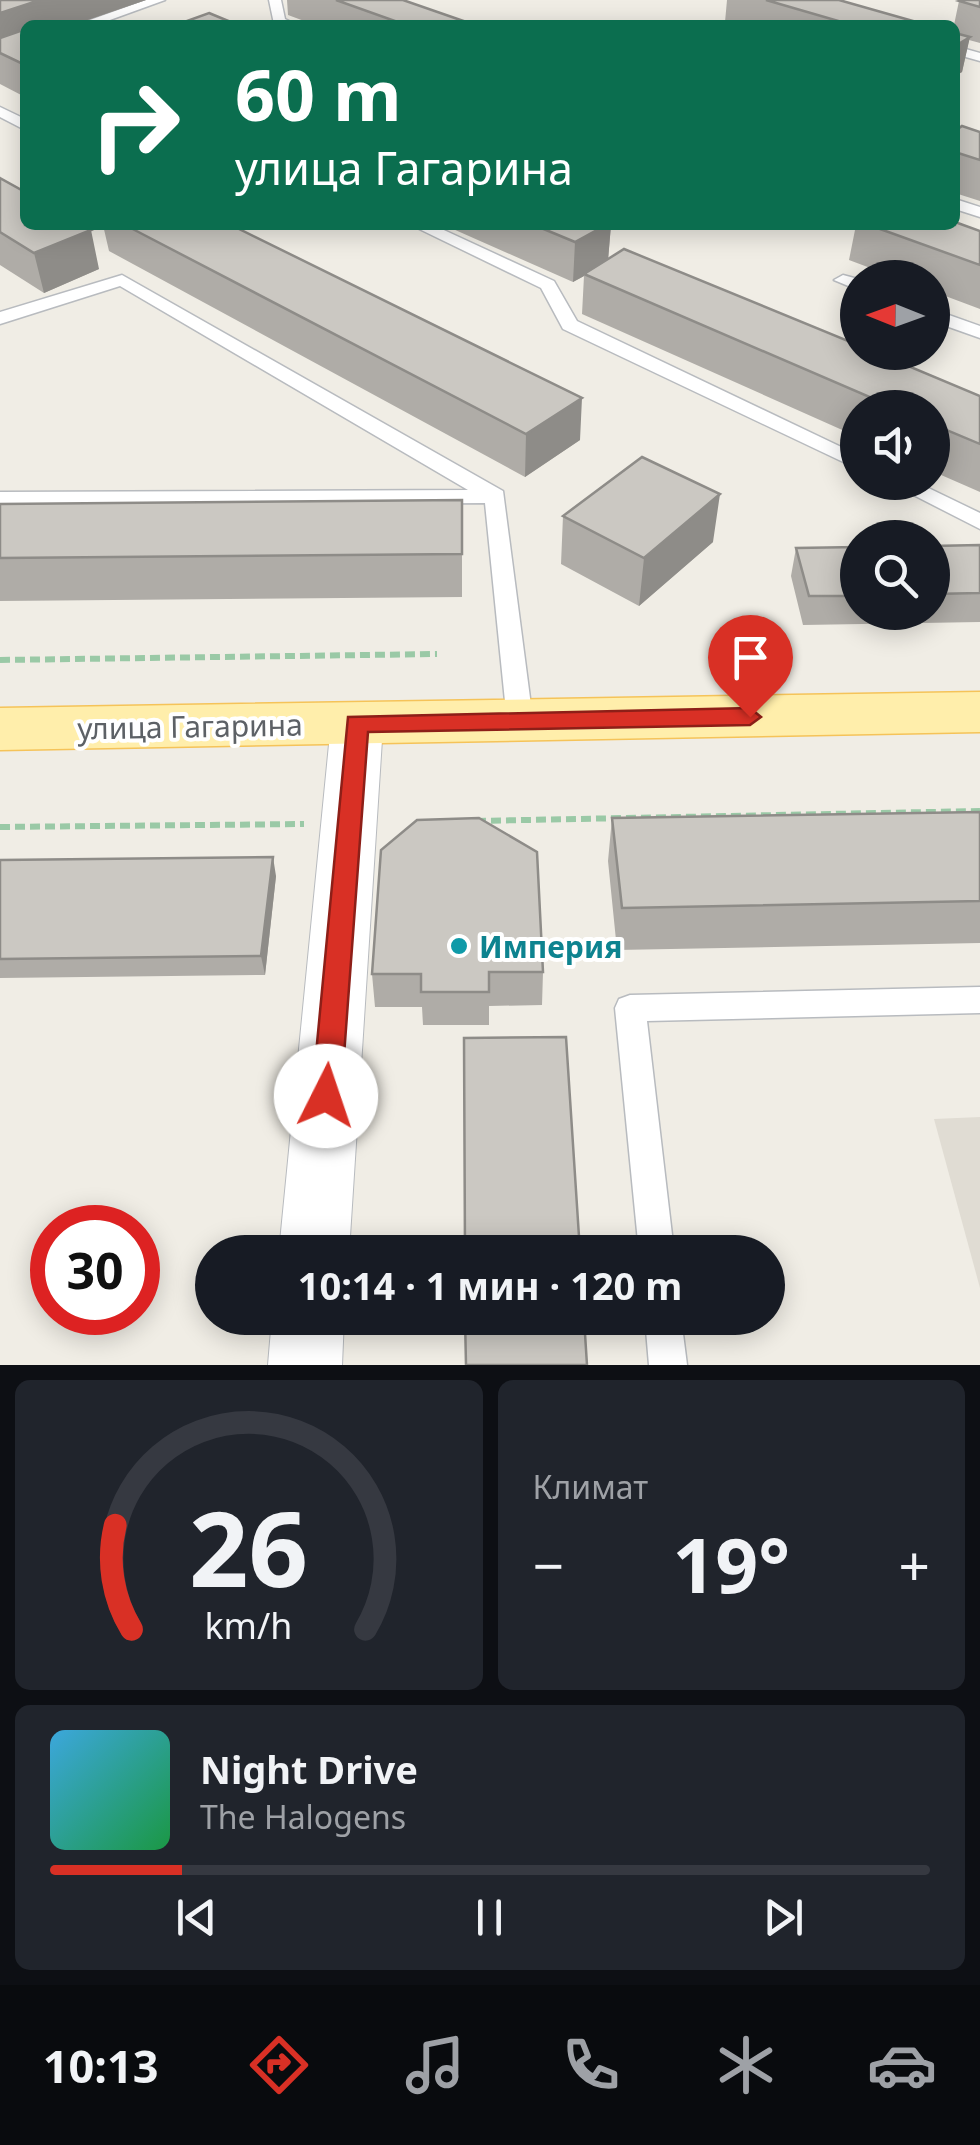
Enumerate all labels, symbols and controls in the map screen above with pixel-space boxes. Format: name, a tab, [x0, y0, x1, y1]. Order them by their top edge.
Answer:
text: 60 m	[235, 46, 402, 142]
icon: right	[70, 60, 200, 190]
text: улица Гагарина	[235, 137, 573, 198]
north arrow	[840, 260, 950, 370]
map controls	[840, 260, 950, 630]
button: sound	[840, 390, 950, 500]
button: search	[840, 520, 950, 630]
pin	[708, 615, 793, 718]
icon: arrive	[723, 630, 778, 685]
street label: улица Гагарина	[77, 704, 303, 748]
place label: Империя	[479, 926, 622, 967]
marker: Империя	[448, 935, 470, 957]
position arrow	[274, 1044, 378, 1148]
speed limit sign: 30	[30, 1205, 160, 1335]
text: 10:14 · 1 мин · 120 m	[298, 1259, 682, 1311]
text: Климат	[533, 1465, 648, 1508]
text: 26	[189, 1476, 308, 1617]
text: 19°	[672, 1513, 790, 1615]
text: −	[533, 1527, 564, 1602]
text: +	[899, 1527, 930, 1602]
text: km/h	[205, 1601, 293, 1649]
text: Night Drive	[200, 1743, 418, 1795]
text: The Halogens	[200, 1795, 406, 1838]
icon: previous	[169, 1890, 224, 1945]
icon: pause	[462, 1890, 517, 1945]
icon: next	[756, 1890, 811, 1945]
icon: directions	[244, 2030, 314, 2100]
icon: music	[400, 2030, 470, 2100]
icon: phone	[556, 2030, 626, 2100]
icon: climate	[711, 2030, 781, 2100]
icon: car	[867, 2030, 937, 2100]
text: 10:13	[43, 2035, 158, 2096]

